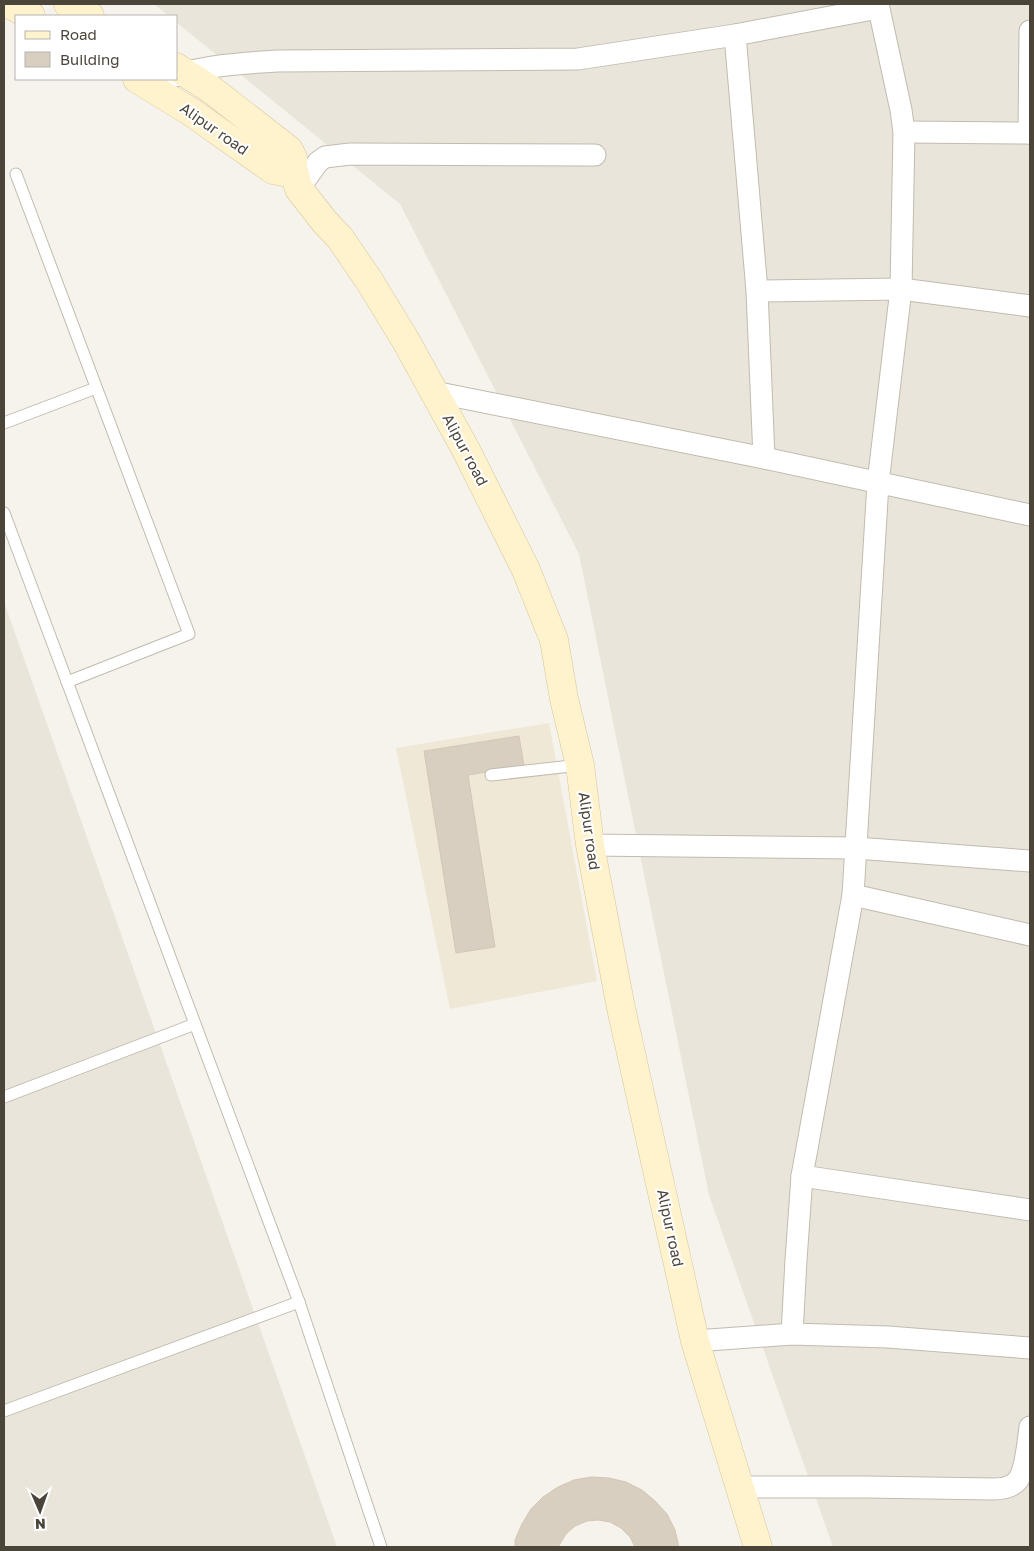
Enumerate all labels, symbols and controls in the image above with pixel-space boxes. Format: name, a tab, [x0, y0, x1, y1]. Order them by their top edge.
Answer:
legend	[15, 15, 178, 80]
text: Road	[60, 25, 97, 43]
text: Building	[60, 50, 120, 68]
street label: Alipur road	[177, 98, 252, 158]
street label: Alipur road	[439, 410, 492, 489]
street label: Alipur road	[576, 791, 604, 871]
street label: Alipur road	[654, 1187, 688, 1268]
north arrow	[15, 1486, 65, 1536]
text: N	[35, 1516, 46, 1533]

